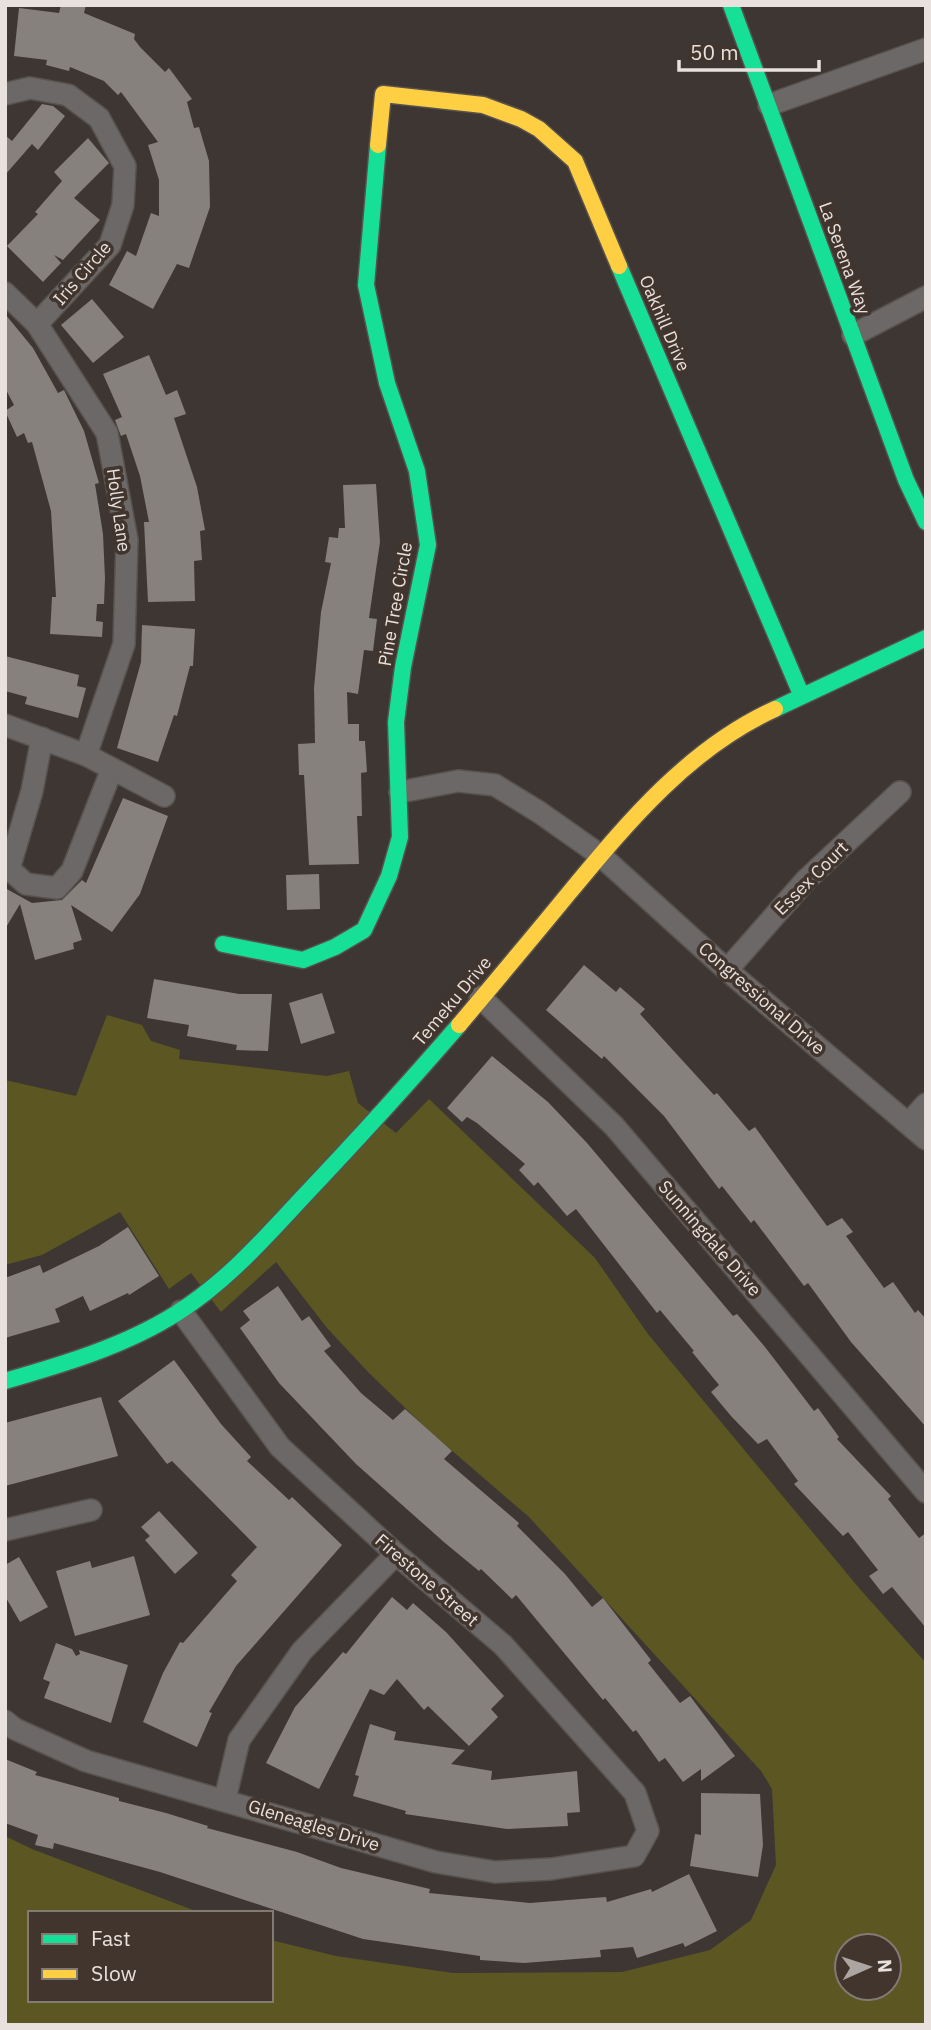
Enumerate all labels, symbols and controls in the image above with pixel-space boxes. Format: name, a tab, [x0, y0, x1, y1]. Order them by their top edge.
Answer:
scale bar	[679, 28, 819, 72]
text: 50 m	[690, 38, 739, 66]
street label: La Serena Way	[814, 199, 876, 317]
street label: Iris Circle	[48, 236, 116, 310]
street label: Oakhill Drive	[634, 271, 696, 375]
street label: Holly Lane	[102, 467, 136, 553]
street label: Pine Tree Circle	[373, 540, 417, 668]
street label: Essex Court	[769, 836, 853, 920]
street label: Congressional Drive	[694, 937, 830, 1059]
street label: Temeku Drive	[408, 951, 496, 1051]
street label: Sunningdale Drive	[653, 1175, 767, 1301]
street label: Firestone Street	[371, 1529, 483, 1631]
street label: Gleneagles Drive	[246, 1794, 383, 1856]
legend	[28, 1911, 273, 2002]
text: Fast	[91, 1924, 131, 1952]
north arrow	[833, 1932, 903, 2002]
text: Slow	[91, 1959, 137, 1987]
text: N	[873, 1959, 897, 1974]

